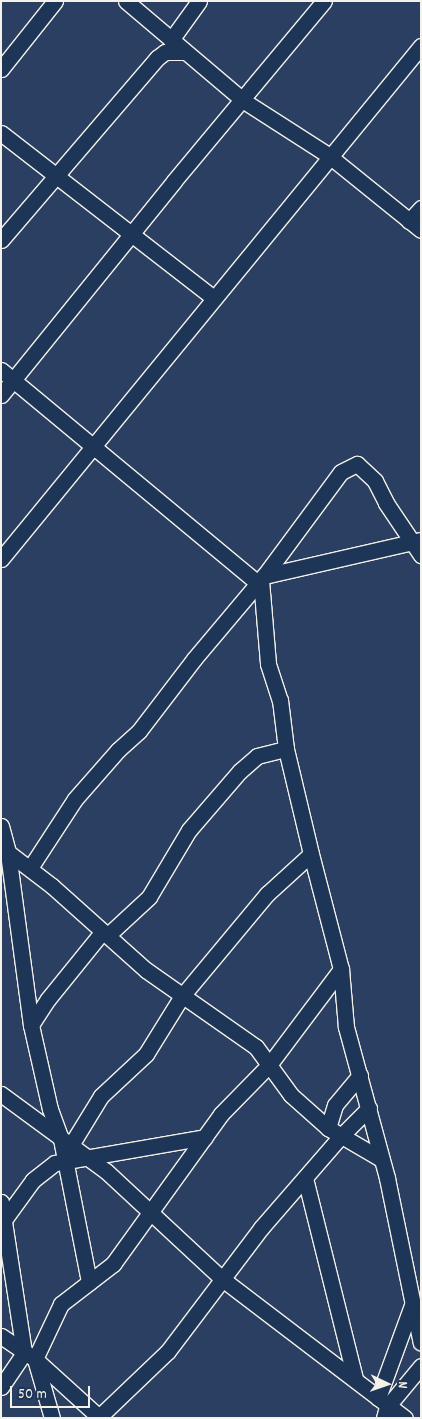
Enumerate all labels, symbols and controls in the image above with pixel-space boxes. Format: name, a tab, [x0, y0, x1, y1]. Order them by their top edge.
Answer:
north arrow	[362, 1359, 412, 1409]
scale bar	[12, 1376, 92, 1408]
text: N	[392, 1381, 412, 1389]
text: 50 m	[18, 1384, 47, 1406]

